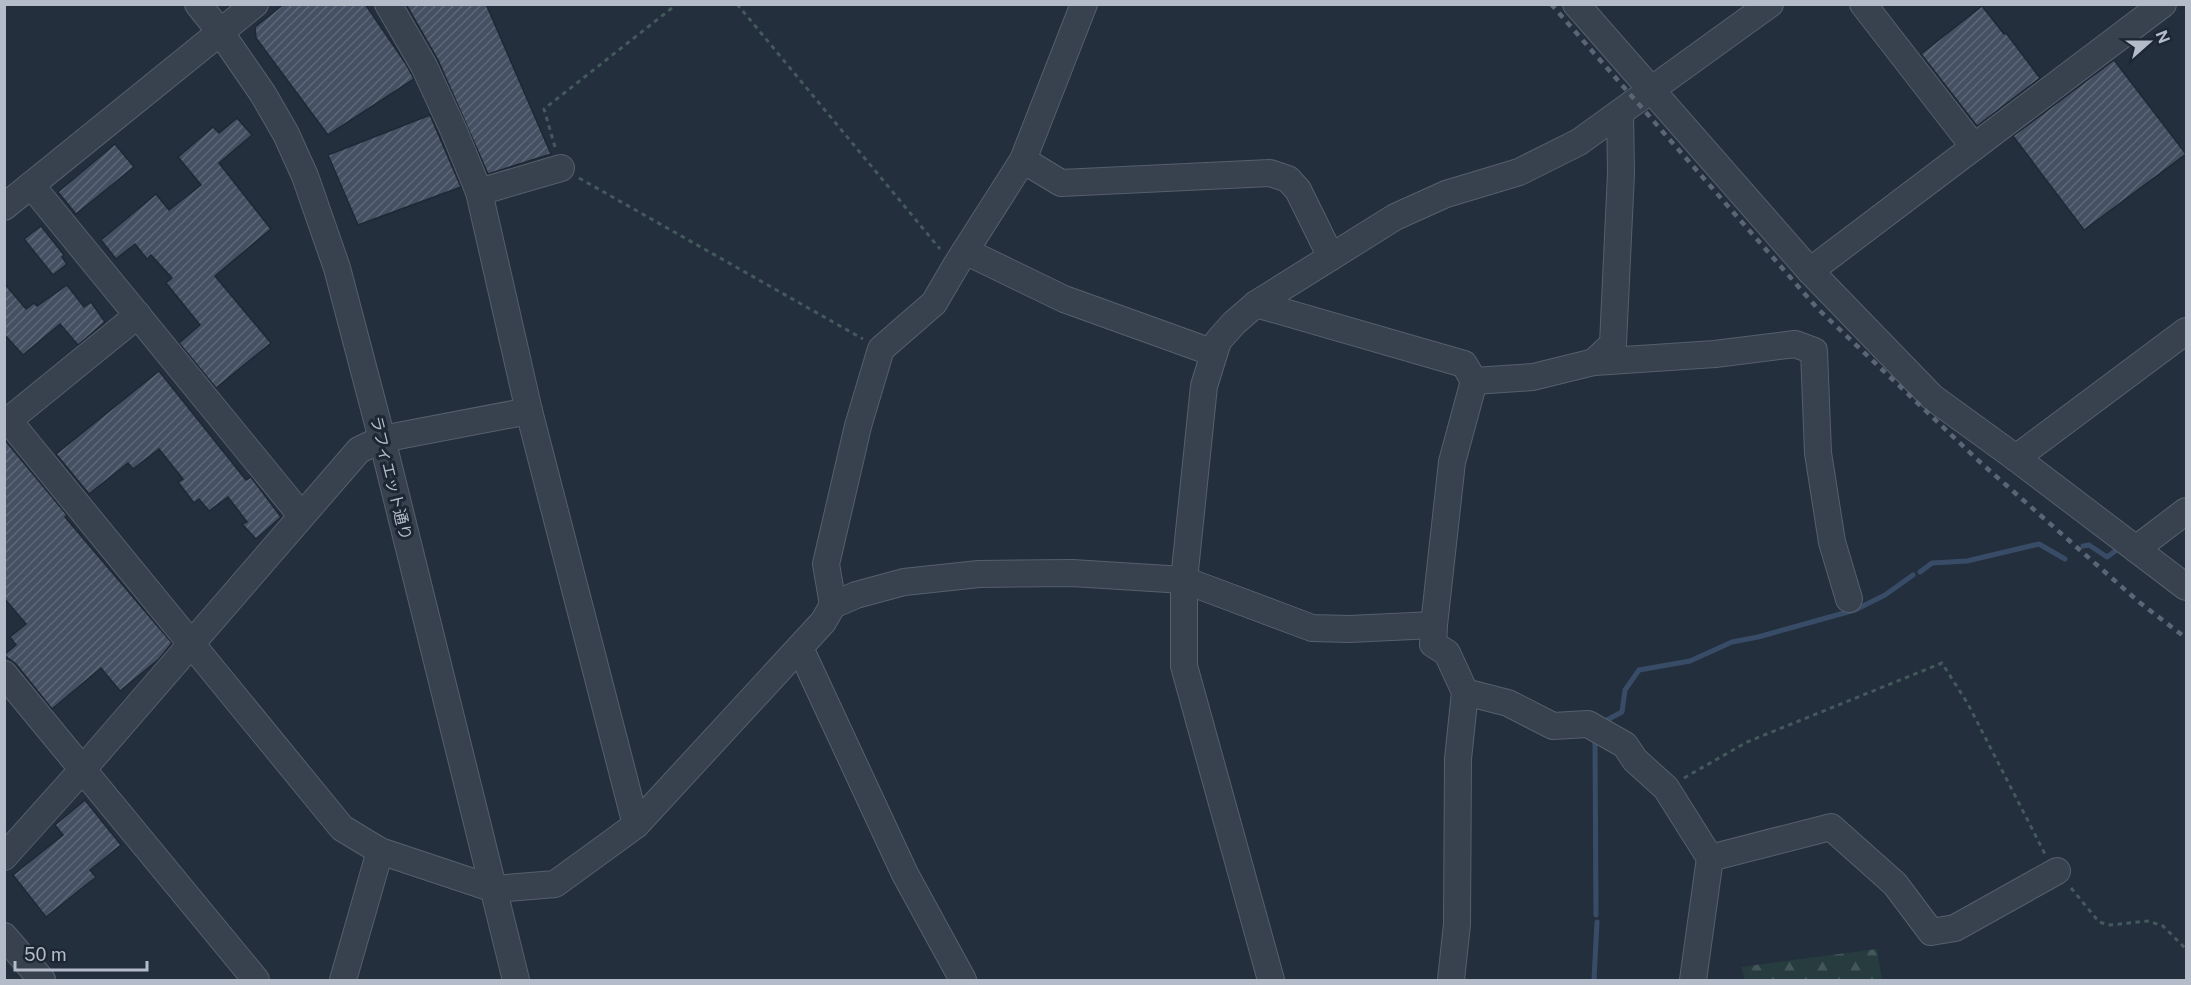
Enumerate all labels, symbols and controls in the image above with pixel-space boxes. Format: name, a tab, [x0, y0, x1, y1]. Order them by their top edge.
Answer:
north arrow	[2119, 12, 2179, 72]
text: N	[2151, 28, 2174, 46]
street label: ラフィエット通り	[366, 414, 416, 542]
scale bar	[15, 934, 147, 972]
text: 50 m	[24, 944, 67, 965]

